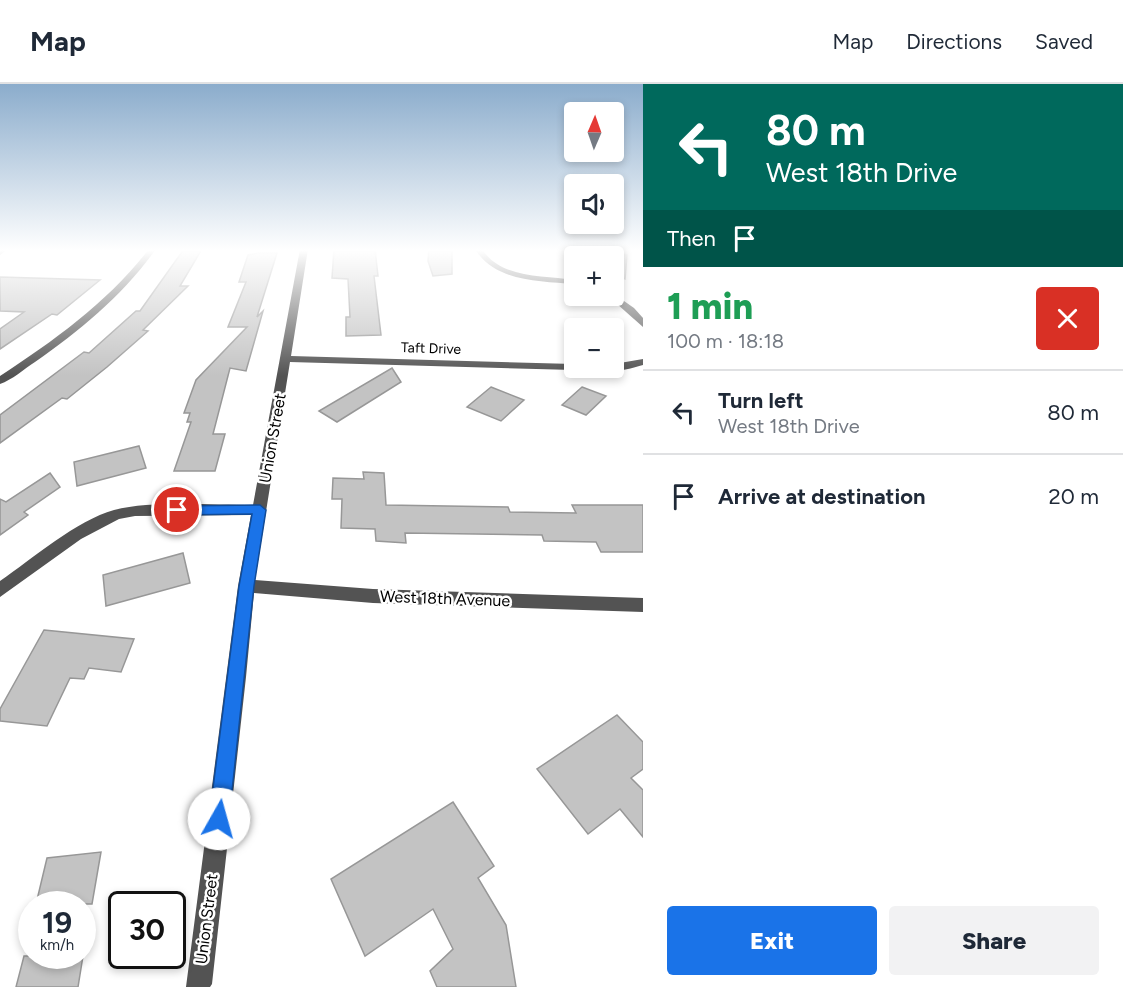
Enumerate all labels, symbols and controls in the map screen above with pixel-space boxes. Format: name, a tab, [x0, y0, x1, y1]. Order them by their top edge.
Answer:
text: Map	[30, 24, 86, 58]
text: Map	[832, 29, 873, 54]
text: Directions	[906, 29, 1002, 54]
text: Saved	[1035, 29, 1093, 54]
north arrow	[564, 102, 624, 162]
map controls	[564, 102, 624, 378]
text: 80 m	[766, 105, 866, 156]
icon: left	[667, 108, 745, 186]
text: West 18th Drive	[766, 156, 957, 189]
button: sound	[564, 174, 624, 234]
icon: arrive	[728, 222, 761, 255]
text: Then	[667, 225, 716, 252]
button: +	[564, 246, 624, 306]
text: 1 min	[667, 285, 753, 328]
button: close	[1036, 287, 1099, 350]
button: −	[564, 318, 624, 378]
text: 100 m · 18:18	[667, 329, 784, 353]
street label: Taft Drive	[401, 339, 462, 358]
text: Turn left	[718, 387, 804, 414]
street label: Union Street	[255, 392, 290, 485]
icon: left	[667, 396, 700, 429]
text: 80 m	[1047, 399, 1099, 426]
text: West 18th Drive	[718, 414, 860, 438]
icon: arrive	[667, 480, 700, 513]
text: Arrive at destination	[718, 483, 926, 510]
text: 20 m	[1048, 483, 1099, 510]
pin	[151, 484, 202, 535]
icon: arrive	[160, 493, 193, 526]
street label: West 18th Avenue	[380, 587, 511, 610]
position arrow	[187, 787, 251, 851]
street label: Union Street	[192, 873, 221, 965]
speed limit sign: 30	[108, 891, 186, 969]
text: 19	[42, 904, 72, 941]
button: Exit	[667, 906, 877, 975]
button: Share	[889, 906, 1099, 975]
text: km/h	[40, 936, 74, 954]

